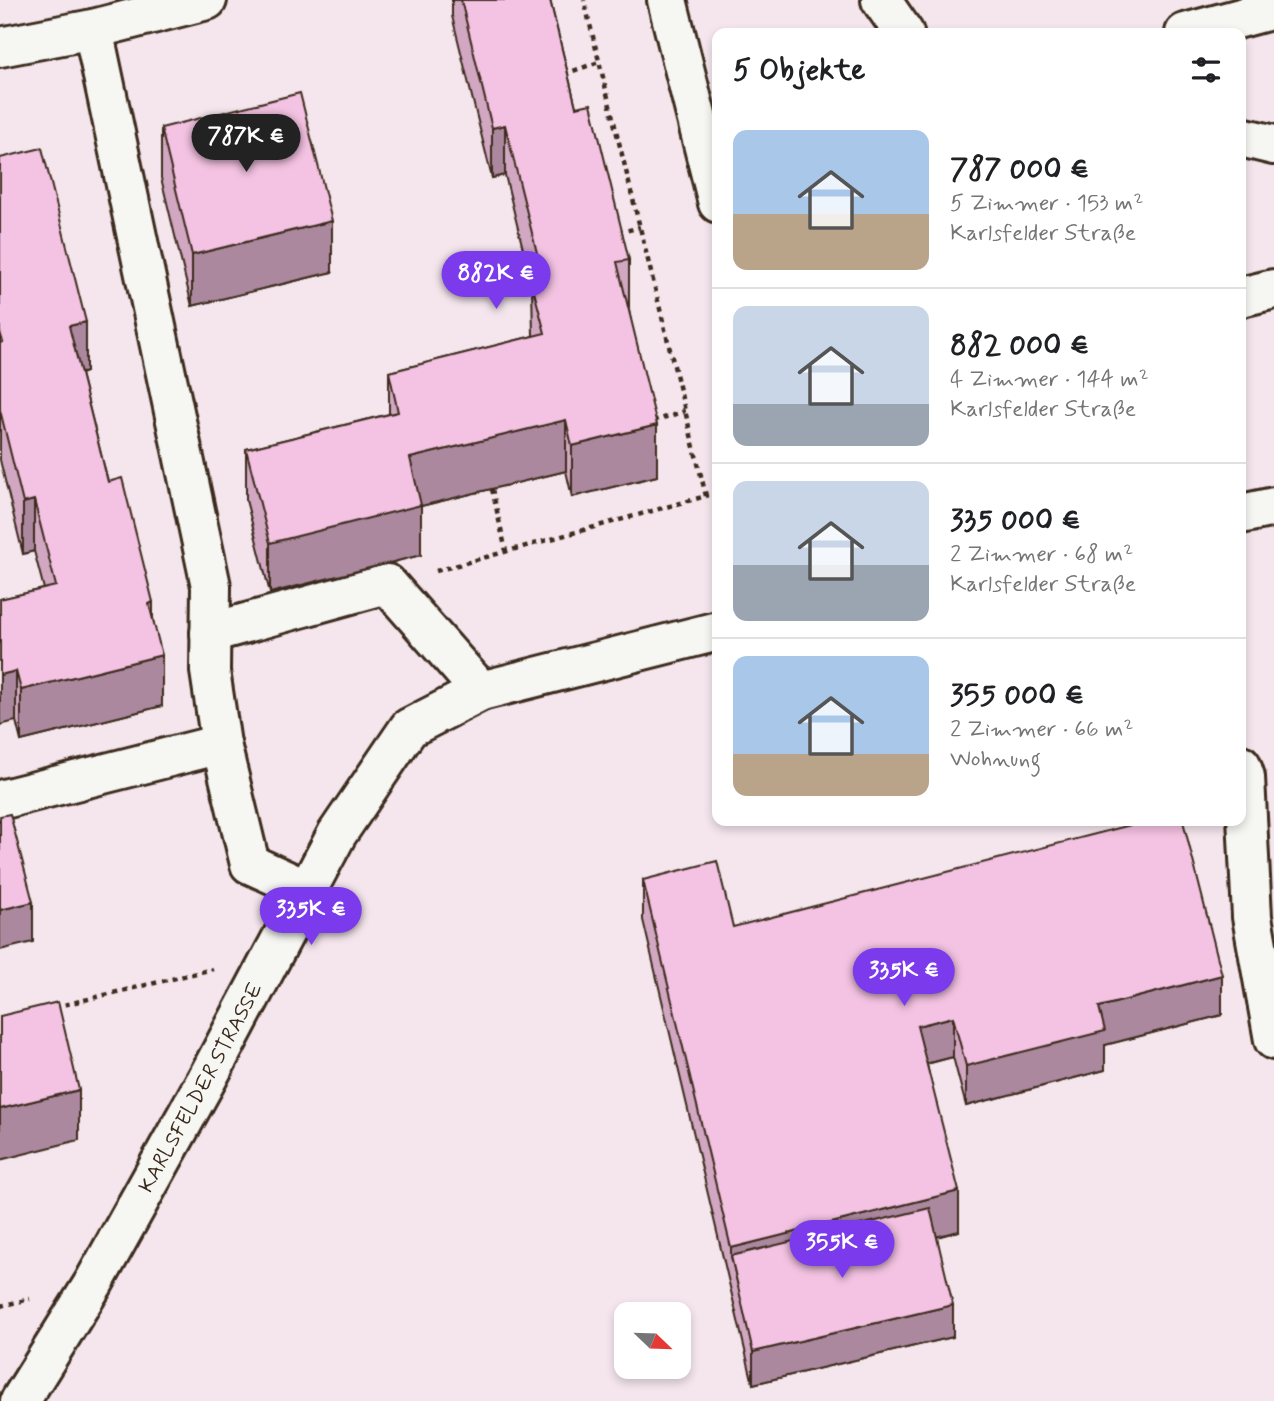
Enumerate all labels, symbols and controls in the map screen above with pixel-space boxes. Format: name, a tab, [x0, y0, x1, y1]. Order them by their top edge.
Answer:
text: 5 Objekte	[733, 51, 865, 90]
icon: filters	[1187, 51, 1225, 89]
pin: 787K €	[189, 114, 303, 174]
text: 787K €	[208, 122, 284, 152]
text: 787 000 €	[950, 150, 1089, 189]
icon: home	[789, 158, 873, 242]
text: 5 Zimmer · 153 m²	[950, 189, 1143, 219]
text: Karlsfelder Straße	[950, 219, 1136, 249]
pin: 882K €	[439, 252, 553, 311]
text: 882K €	[458, 259, 534, 289]
text: 882 000 €	[950, 326, 1089, 365]
icon: home	[789, 334, 873, 418]
text: 4 Zimmer · 144 m²	[950, 365, 1149, 395]
text: Karlsfelder Straße	[950, 395, 1136, 425]
text: 335 000 €	[950, 501, 1081, 540]
icon: home	[789, 509, 873, 593]
text: 2 Zimmer · 68 m²	[950, 540, 1133, 570]
text: Karlsfelder Straße	[950, 570, 1136, 600]
text: 355 000 €	[950, 676, 1084, 715]
icon: home	[789, 684, 873, 768]
text: 2 Zimmer · 66 m²	[950, 715, 1133, 745]
text: Wohnung	[950, 745, 1041, 775]
pin: 335K €	[254, 888, 368, 947]
text: 335K €	[276, 895, 346, 925]
pin: 335K €	[847, 948, 961, 1008]
text: 335K €	[869, 956, 939, 986]
street label: KARLSFELDER STRASSE	[132, 978, 270, 1198]
pin: 355K €	[785, 1220, 899, 1280]
text: 355K €	[806, 1228, 878, 1258]
north arrow	[614, 1302, 691, 1379]
map controls	[614, 1302, 691, 1379]

